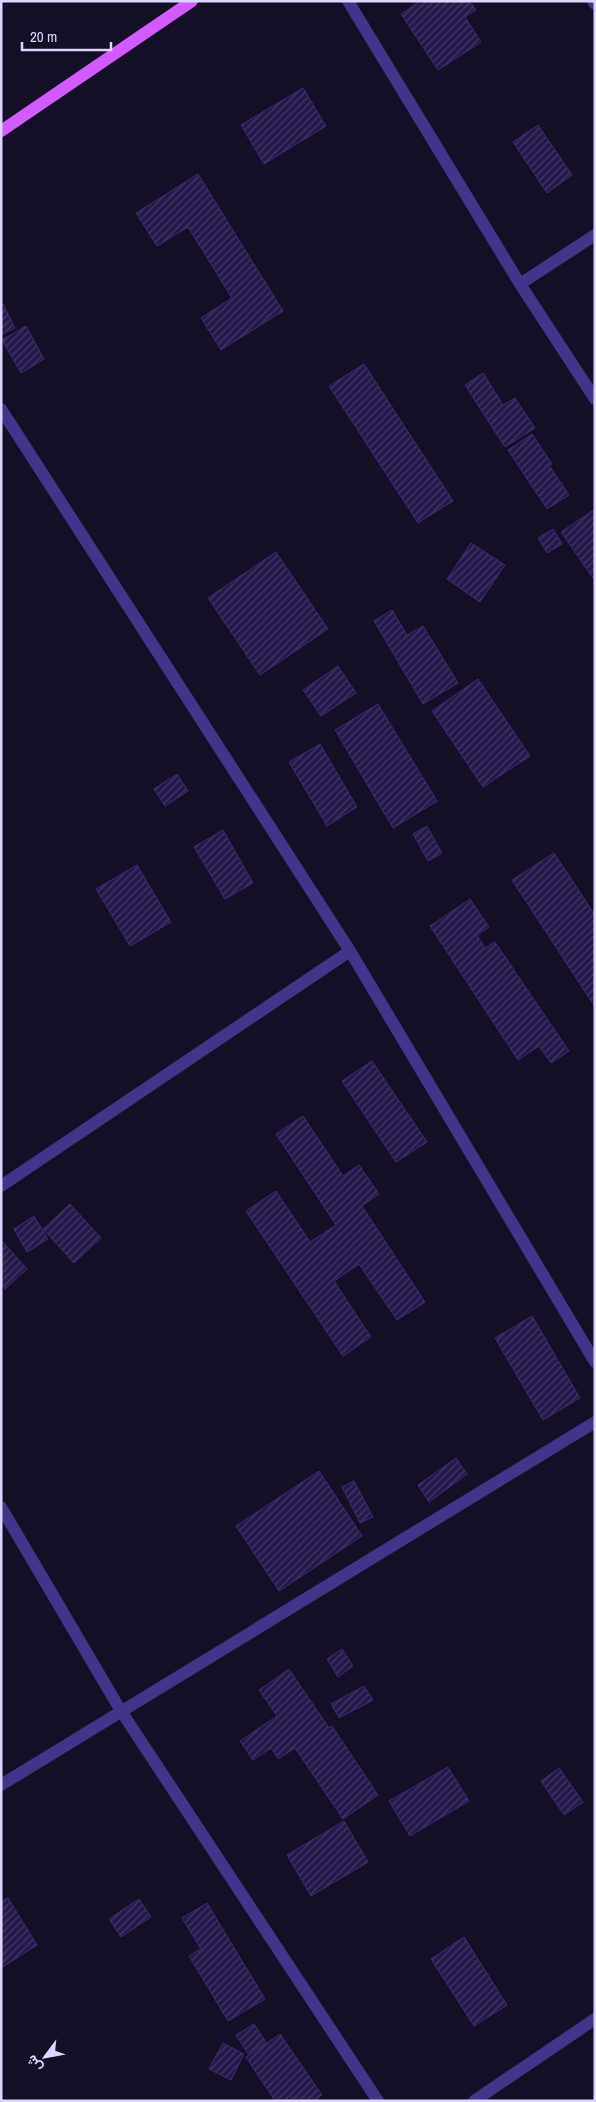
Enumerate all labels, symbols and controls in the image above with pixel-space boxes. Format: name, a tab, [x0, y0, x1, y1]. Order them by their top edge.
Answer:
scale bar	[22, 20, 111, 52]
text: 20 m	[30, 26, 57, 47]
north arrow	[20, 2032, 70, 2082]
text: ش	[22, 2052, 46, 2076]

